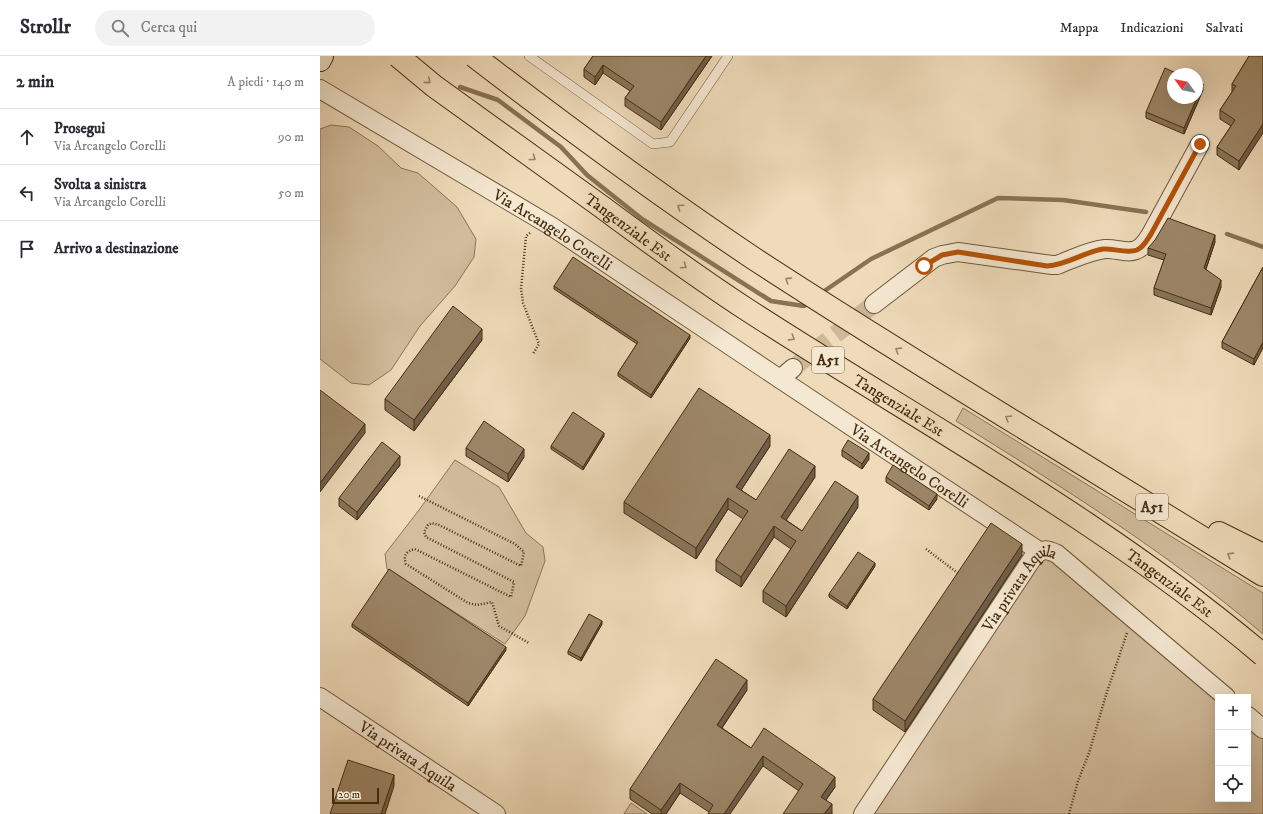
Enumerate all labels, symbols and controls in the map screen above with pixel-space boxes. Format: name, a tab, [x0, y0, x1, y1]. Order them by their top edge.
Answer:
search box	[95, 10, 375, 46]
text: Strollr	[20, 16, 71, 39]
icon: search	[109, 17, 131, 39]
text: Cerca qui	[141, 18, 197, 37]
text: Mappa	[1060, 19, 1098, 37]
text: Indicazioni	[1120, 19, 1183, 37]
text: Salvati	[1205, 19, 1243, 37]
north arrow	[1167, 68, 1203, 104]
text: 2 min	[16, 71, 54, 93]
text: A piedi · 140 m	[227, 74, 304, 90]
one-way arrow	[423, 76, 431, 83]
text: Prosegui	[54, 119, 105, 138]
icon: ahead	[16, 126, 38, 148]
text: 90 m	[278, 129, 304, 145]
route end	[1191, 135, 1209, 153]
text: Via Arcangelo Corelli	[54, 138, 166, 154]
one-way arrow	[529, 153, 536, 160]
text: Svolta a sinistra	[54, 175, 146, 194]
icon: left	[16, 182, 38, 204]
street label: Via Arcangelo Corelli	[488, 184, 616, 275]
text: 50 m	[278, 185, 304, 201]
street label: Tangenziale Est	[581, 189, 676, 266]
text: Via Arcangelo Corelli	[54, 194, 166, 210]
one-way arrow	[678, 205, 685, 212]
icon: arrive	[16, 238, 38, 260]
text: Arrivo a destinazione	[54, 239, 178, 258]
route start	[915, 257, 933, 275]
one-way arrow	[680, 261, 687, 269]
one-way arrow	[785, 277, 792, 285]
one-way arrow	[788, 333, 795, 341]
road number: A51	[812, 347, 844, 373]
one-way arrow	[895, 347, 902, 354]
street label: Tangenziale Est	[849, 370, 948, 441]
one-way arrow	[1005, 416, 1012, 423]
street label: Via Arcangelo Corelli	[846, 419, 972, 513]
road number: A51	[1136, 494, 1168, 520]
street label: Via privata Aquila	[977, 541, 1060, 636]
street label: Tangenziale Est	[1122, 545, 1217, 622]
one-way arrow	[1227, 552, 1234, 559]
map controls	[1215, 694, 1251, 802]
button: +	[1215, 694, 1251, 730]
street label: Via privata Aquila	[354, 716, 461, 796]
button: −	[1215, 730, 1251, 766]
button: locate	[1215, 766, 1251, 802]
scale bar	[332, 786, 379, 805]
text: 20 m	[338, 788, 360, 802]

